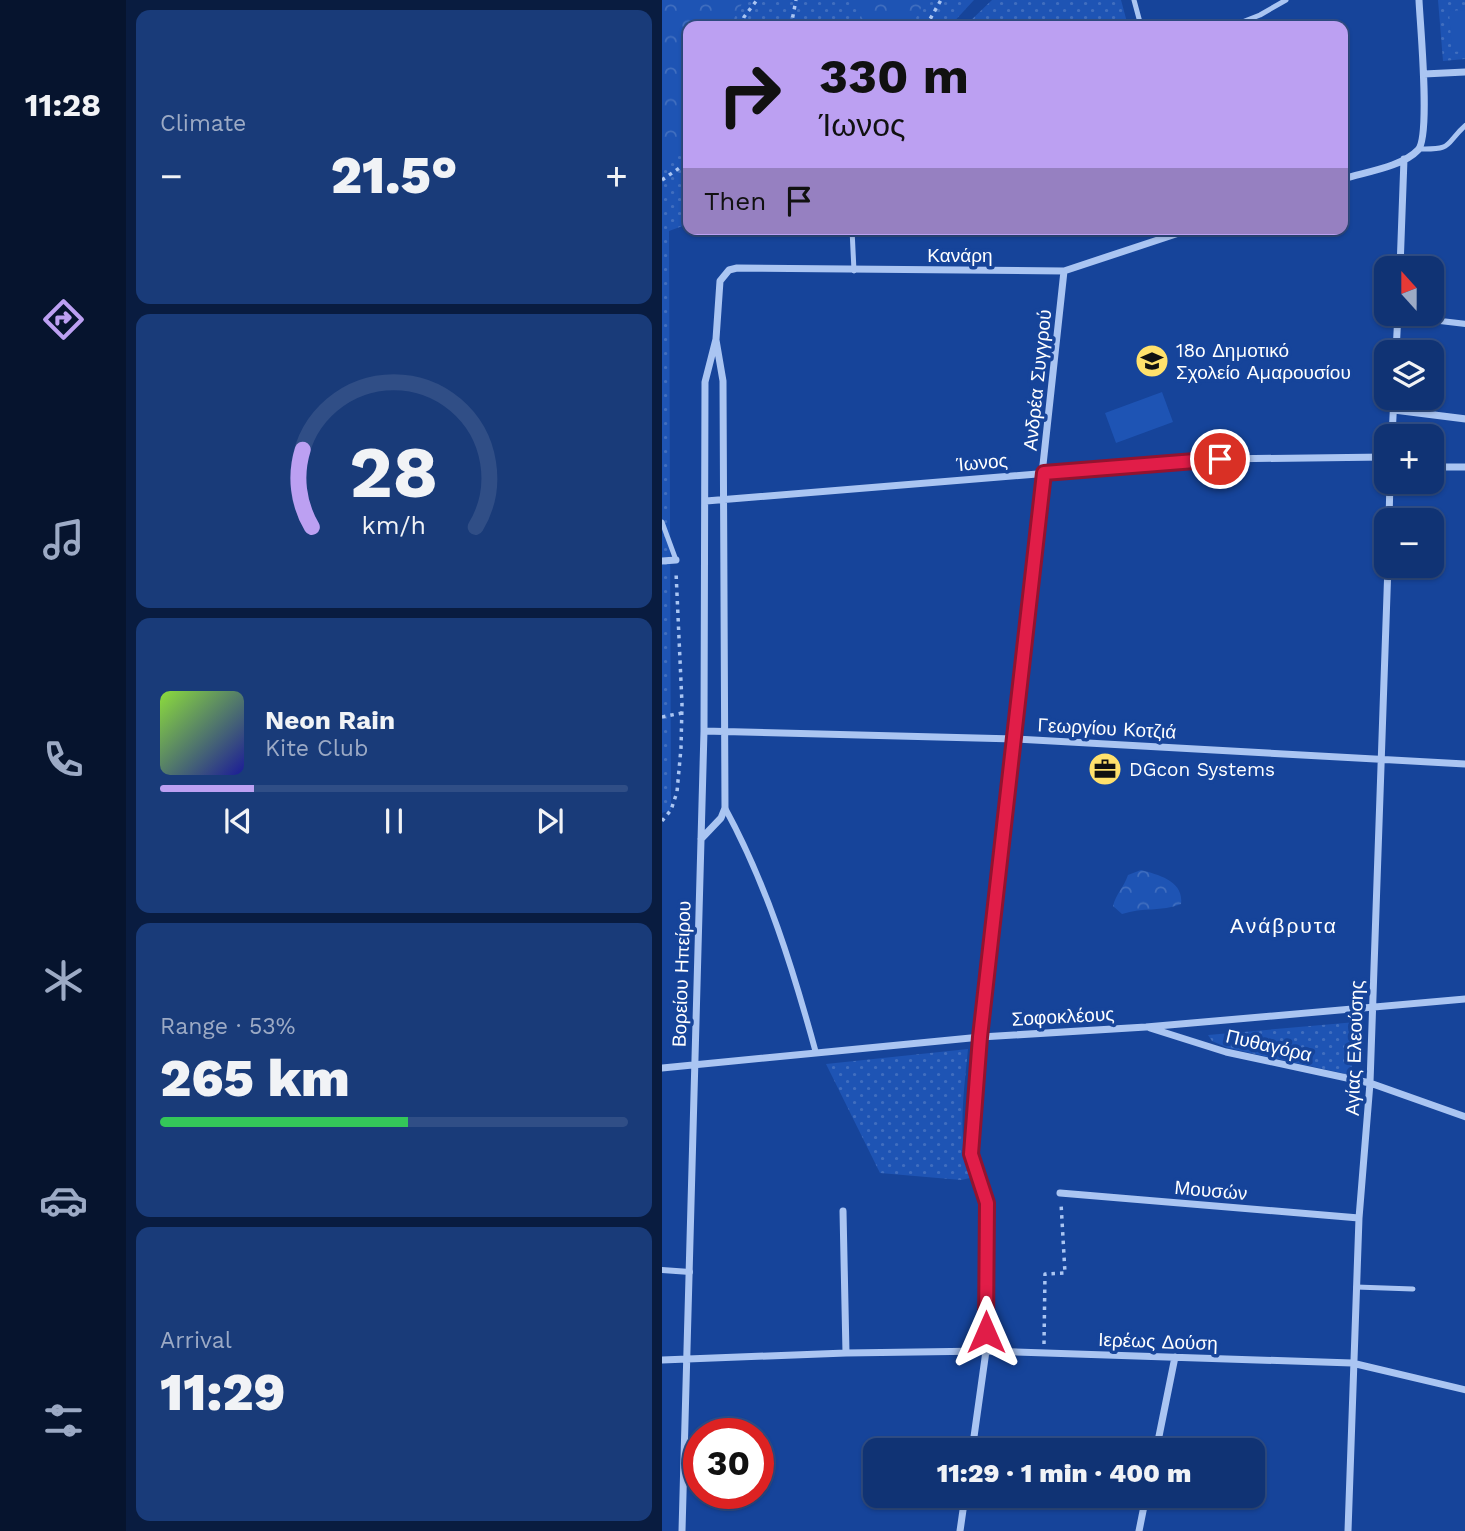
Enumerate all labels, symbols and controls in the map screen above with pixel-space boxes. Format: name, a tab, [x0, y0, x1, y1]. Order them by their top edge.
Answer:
text: 330 m	[819, 47, 969, 105]
icon: right	[704, 49, 795, 140]
text: 11:28	[25, 86, 101, 124]
text: Ίωνος	[819, 106, 905, 144]
text: Climate	[160, 110, 246, 137]
text: 21.5°	[331, 145, 457, 206]
text: −	[160, 154, 183, 198]
text: +	[605, 154, 628, 198]
icon: arrive	[780, 182, 818, 220]
text: Then	[704, 186, 766, 216]
street label: Κανάρη	[927, 244, 993, 267]
north arrow	[1374, 256, 1444, 326]
map controls	[1374, 256, 1444, 578]
icon: directions	[39, 295, 88, 344]
street label: Ανδρέα Συγγρού	[1019, 308, 1056, 452]
place label: 18ο Δημοτικό Σχολείο Αμαρουσίου	[1176, 339, 1351, 384]
button: layers	[1374, 340, 1444, 410]
school or university icon: 18ο Δημοτικό Σχολείο Αμαρουσίου	[1133, 342, 1171, 380]
button: +	[1374, 424, 1444, 494]
pin	[1190, 429, 1250, 489]
text: 28	[349, 430, 439, 516]
icon: arrive	[1201, 440, 1239, 478]
street label: Ίωνος	[954, 449, 1009, 476]
button: −	[1374, 508, 1444, 578]
text: km/h	[362, 511, 426, 540]
icon: music	[39, 515, 88, 564]
text: Neon Rain	[265, 705, 395, 735]
street label: Γεωργίου Κοτζιά	[1037, 713, 1177, 744]
icon: phone	[39, 735, 88, 784]
text: Kite Club	[265, 735, 368, 762]
office icon: DGcon Systems	[1086, 750, 1124, 788]
place label: DGcon Systems	[1129, 758, 1275, 781]
icon: previous	[219, 802, 257, 840]
icon: pause	[375, 802, 413, 840]
icon: next	[531, 802, 569, 840]
street label: Βορείου Ηπείρου	[667, 900, 696, 1048]
district label: Ανάβρυτα	[1230, 913, 1338, 938]
icon: climate	[39, 956, 88, 1005]
street label: Αγίας Ελεούσης	[1341, 980, 1368, 1116]
street label: Σοφοκλέους	[1011, 1002, 1115, 1031]
text: Range · 53%	[160, 1013, 295, 1040]
street label: Πυθαγόρα	[1224, 1024, 1314, 1067]
text: 265 km	[160, 1048, 350, 1109]
icon: car	[39, 1176, 88, 1225]
street label: Μουσών	[1174, 1176, 1248, 1205]
position arrow	[949, 1295, 1023, 1369]
text: Arrival	[160, 1327, 232, 1354]
street label: Ιερέως Δούση	[1098, 1328, 1218, 1355]
text: 11:29	[160, 1362, 285, 1423]
icon: filters	[39, 1396, 88, 1445]
speed limit sign: 30	[683, 1418, 774, 1509]
text: 11:29 · 1 min · 400 m	[937, 1458, 1191, 1488]

